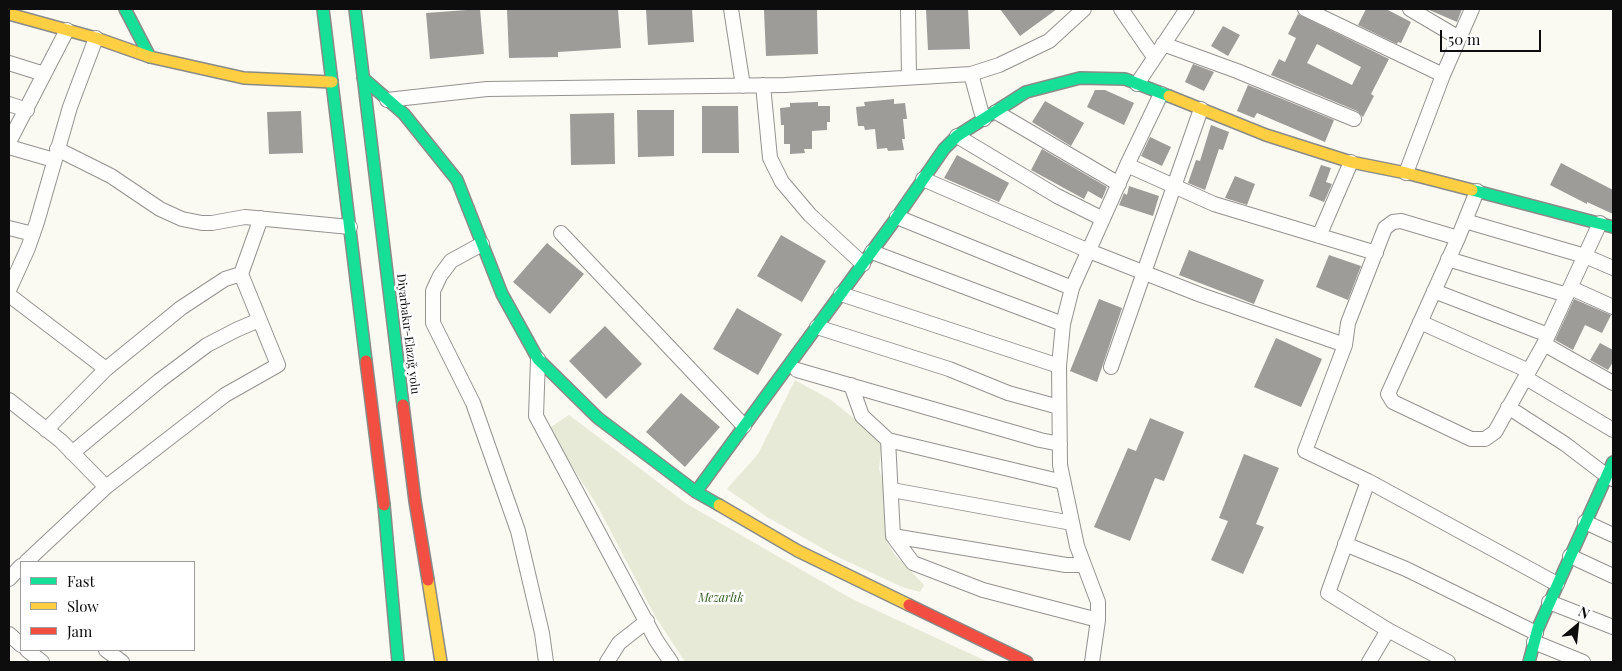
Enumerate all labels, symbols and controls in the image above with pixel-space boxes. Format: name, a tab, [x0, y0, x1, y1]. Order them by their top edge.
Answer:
scale bar	[1442, 20, 1543, 52]
text: 50 m	[1448, 29, 1480, 49]
street label: Diyarbakır-Elazığ yolu	[393, 273, 423, 395]
legend	[20, 561, 195, 651]
text: Fast	[67, 571, 95, 591]
park label: Mezarlık	[698, 591, 744, 605]
text: Slow	[67, 596, 99, 616]
north arrow	[1552, 601, 1602, 651]
text: N	[1575, 602, 1593, 623]
text: Jam	[67, 621, 92, 641]

